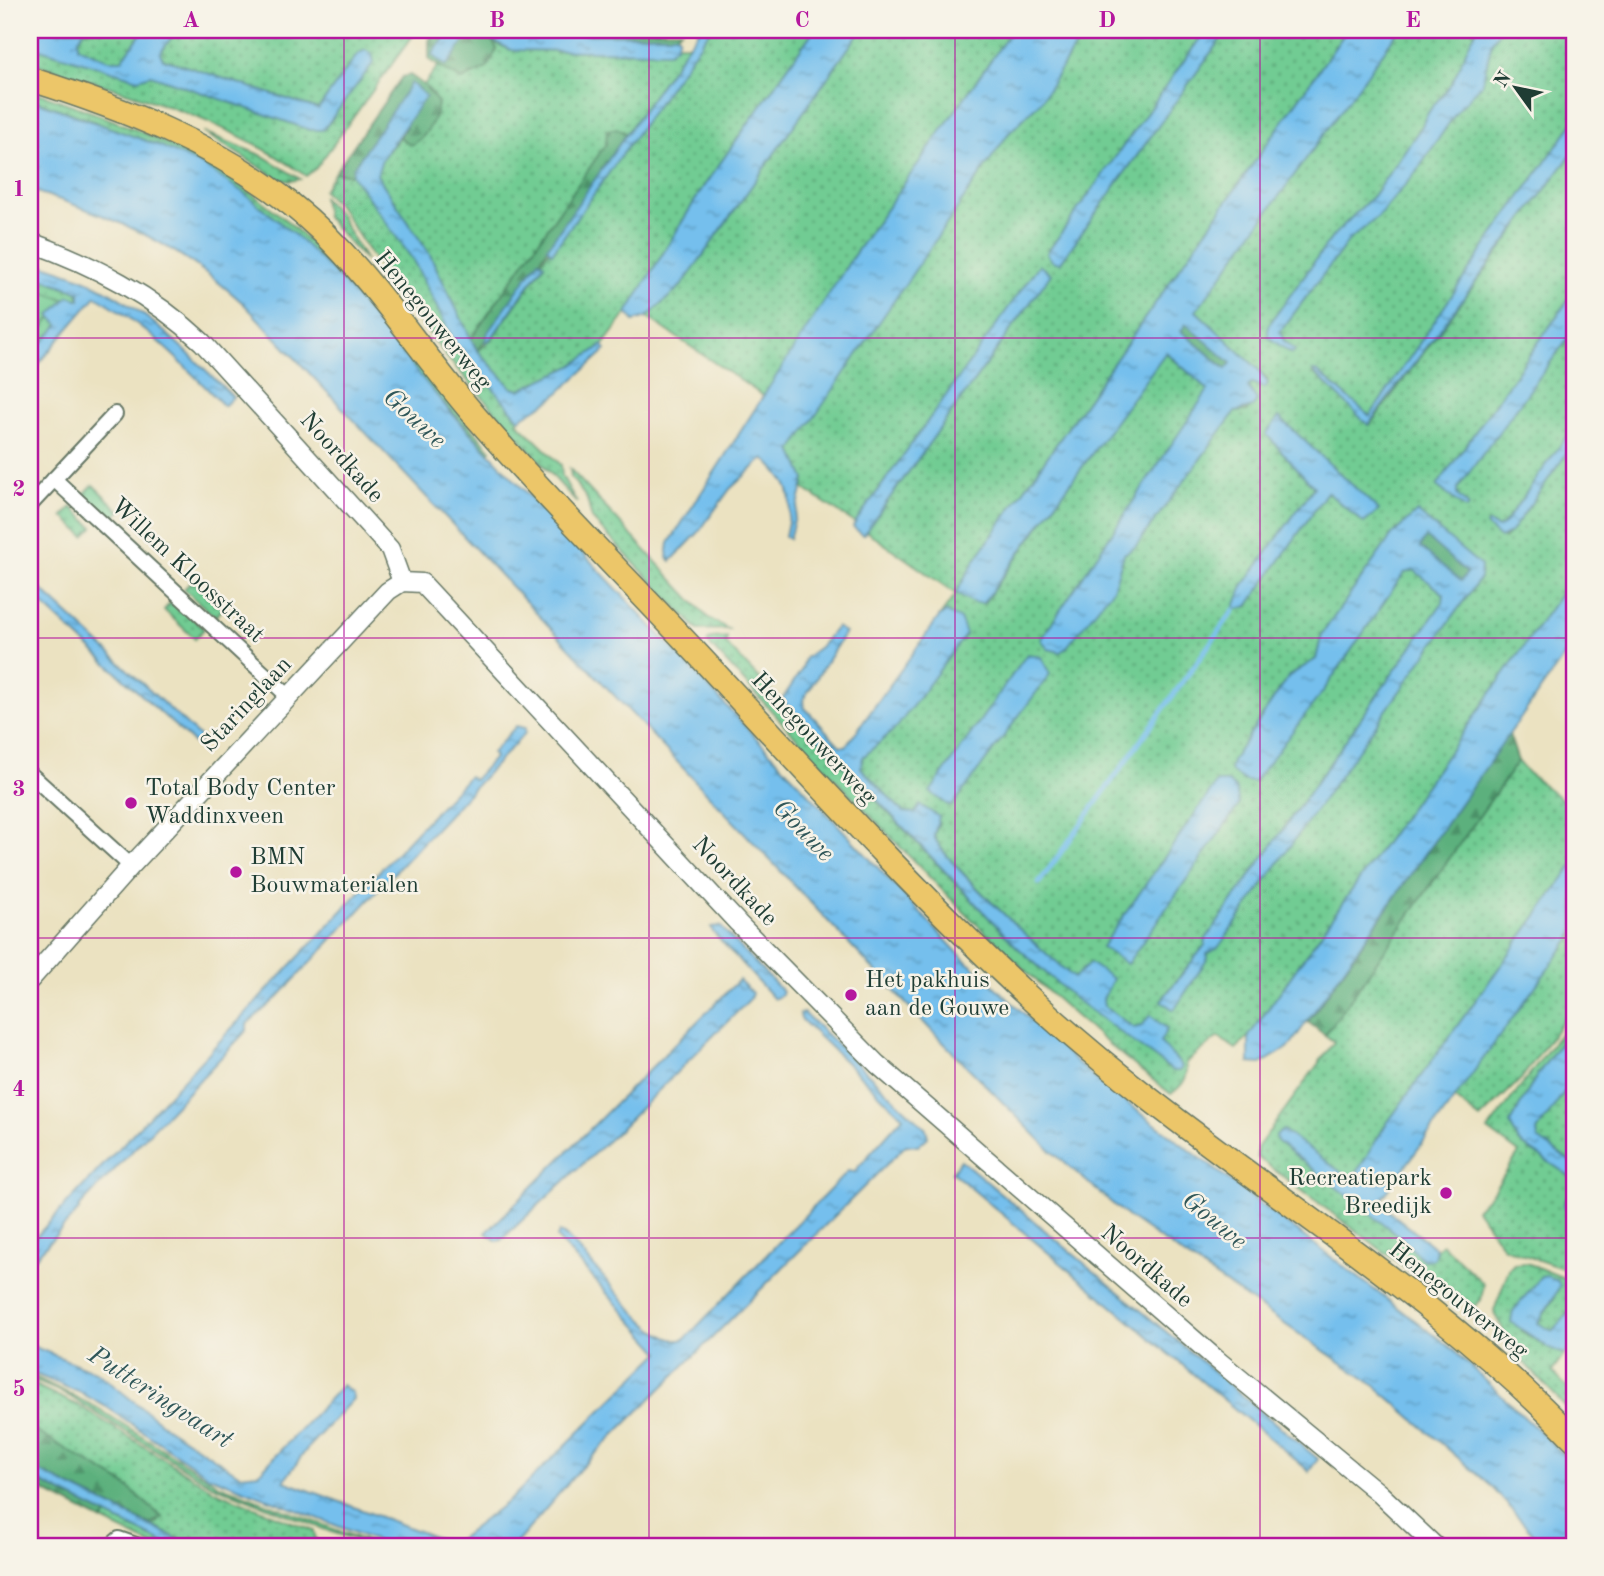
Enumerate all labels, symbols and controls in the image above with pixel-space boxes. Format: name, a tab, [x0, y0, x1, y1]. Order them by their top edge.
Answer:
text: A	[182, 9, 200, 32]
text: B	[489, 9, 505, 32]
text: C	[794, 9, 810, 32]
text: D	[1098, 9, 1116, 32]
text: E	[1405, 9, 1421, 32]
north arrow	[1482, 52, 1552, 122]
text: N	[1492, 68, 1516, 91]
text: 1	[12, 178, 26, 201]
street label: Henegouwerweg	[369, 247, 495, 395]
water label: Gouwe	[378, 384, 450, 454]
street label: Noordkade	[294, 408, 388, 508]
text: 2	[12, 478, 26, 501]
street label: Willem Kloosstraat	[106, 494, 268, 648]
street label: Staringlaan	[197, 653, 297, 757]
street label: Henegouwerweg	[746, 668, 880, 810]
place label: Total Body Center Waddinxveen	[145, 777, 336, 829]
text: 3	[12, 778, 26, 801]
marker: Total Body Center Waddinxveen	[123, 795, 139, 811]
water label: Gouwe	[767, 795, 839, 867]
street label: Noordkade	[687, 833, 781, 931]
place label: BMN Bouwmaterialen	[250, 846, 419, 898]
marker: BMN Bouwmaterialen	[228, 864, 244, 880]
place label: Het pakhuis aan de Gouwe	[865, 969, 1009, 1021]
marker: Het pakhuis aan de Gouwe	[843, 987, 859, 1003]
text: 4	[12, 1078, 26, 1101]
place label: Recreatiepark Breedijk	[1288, 1167, 1432, 1219]
marker: Recreatiepark Breedijk	[1438, 1185, 1454, 1201]
water label: Gouwe	[1177, 1187, 1251, 1255]
street label: Noordkade	[1096, 1221, 1196, 1313]
street label: Henegouwerweg	[1384, 1238, 1532, 1364]
water label: Putteringvaart	[82, 1341, 237, 1454]
text: 5	[12, 1378, 26, 1401]

